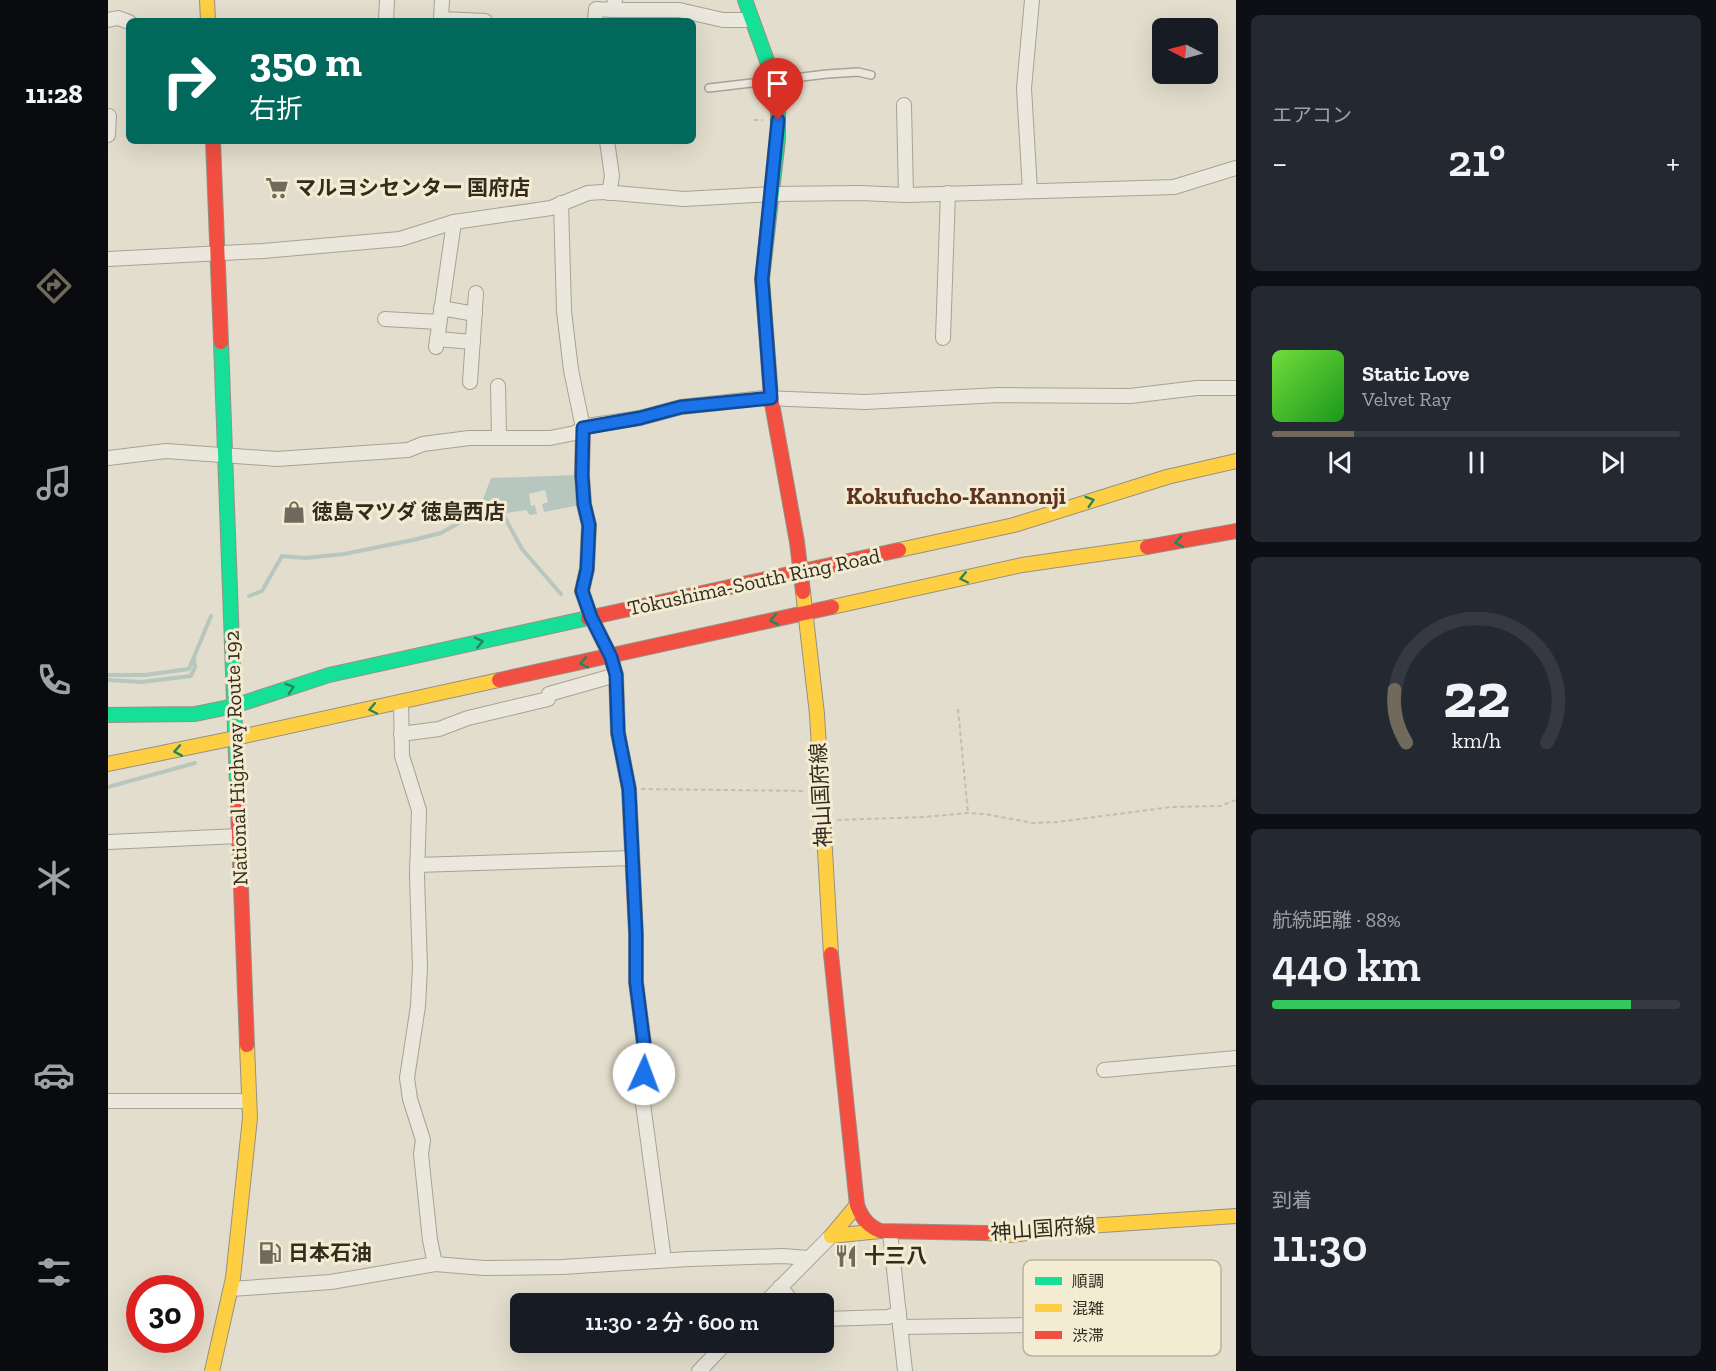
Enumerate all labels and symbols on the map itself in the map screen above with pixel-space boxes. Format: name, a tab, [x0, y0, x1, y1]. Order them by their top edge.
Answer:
north arrow	[1152, 18, 1218, 84]
pin	[752, 58, 803, 120]
supermarket icon: マルヨシセンター 国府店	[264, 175, 290, 201]
place label: マルヨシセンター 国府店	[295, 175, 530, 200]
district label: Kokufucho-Kannonji	[846, 481, 1066, 510]
one-way arrow	[1084, 496, 1095, 509]
shop icon: 徳島マツダ 徳島西店	[281, 499, 307, 525]
place label: 徳島マツダ 徳島西店	[312, 499, 505, 524]
one-way arrow	[1174, 535, 1184, 548]
street label: Tokushima-South Ring Road	[625, 542, 883, 621]
one-way arrow	[960, 571, 970, 584]
one-way arrow	[769, 613, 779, 626]
street label: National Highway Route 192	[219, 630, 252, 886]
one-way arrow	[474, 636, 484, 649]
one-way arrow	[579, 655, 589, 668]
one-way arrow	[284, 683, 295, 695]
one-way arrow	[368, 701, 378, 714]
street label: 神山国府線	[805, 742, 836, 848]
one-way arrow	[173, 744, 183, 757]
position arrow	[612, 1042, 676, 1106]
street label: 神山国府線	[990, 1212, 1096, 1245]
fuel station icon: 日本石油	[257, 1240, 283, 1266]
place label: 日本石油	[288, 1240, 372, 1265]
restaurant icon: 十三八	[833, 1243, 859, 1269]
place label: 十三八	[864, 1243, 927, 1268]
legend	[1023, 1260, 1221, 1356]
text: 順調	[1072, 1272, 1104, 1291]
speed limit sign: 30	[126, 1275, 204, 1353]
text: 混雑	[1072, 1299, 1104, 1318]
text: 渋滞	[1072, 1326, 1104, 1345]

